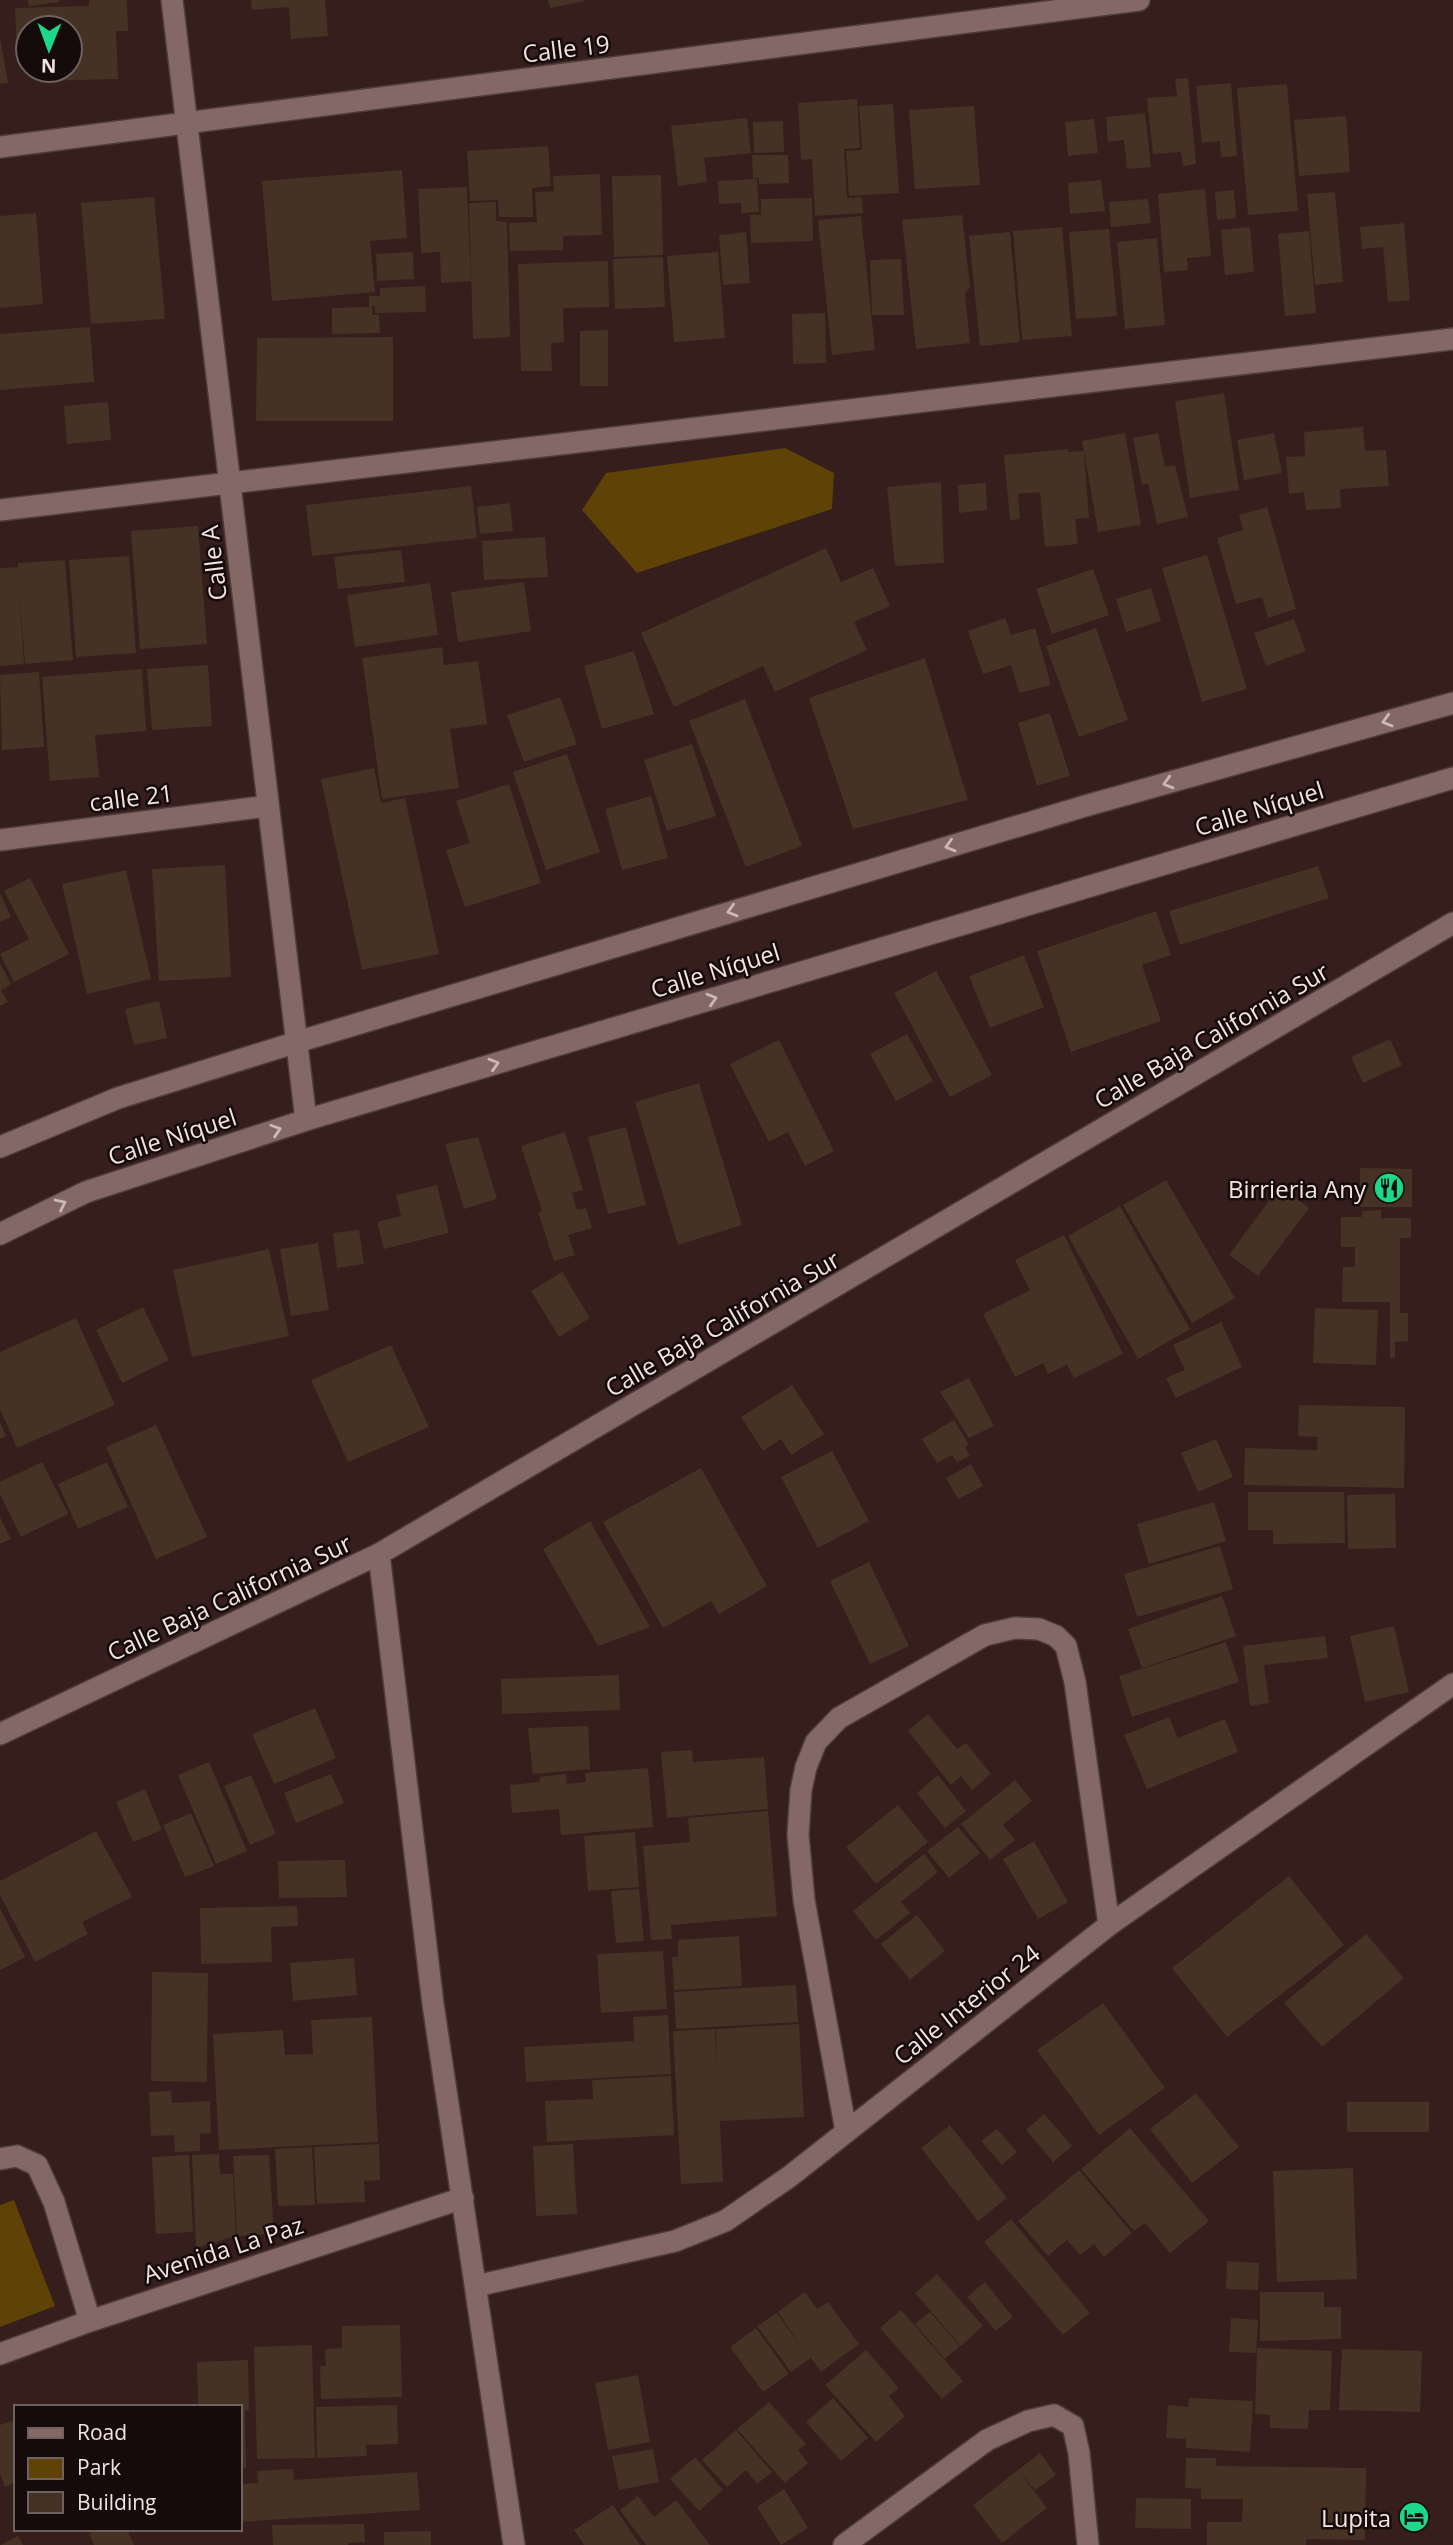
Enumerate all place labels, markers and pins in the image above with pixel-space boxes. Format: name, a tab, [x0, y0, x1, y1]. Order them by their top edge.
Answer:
restaurant icon: Birrieria Any	[1372, 1171, 1406, 1205]
place label: Birrieria Any	[1228, 1172, 1367, 1205]
hotel icon: Lupita	[1397, 2500, 1431, 2534]
place label: Lupita	[1321, 2501, 1391, 2534]

